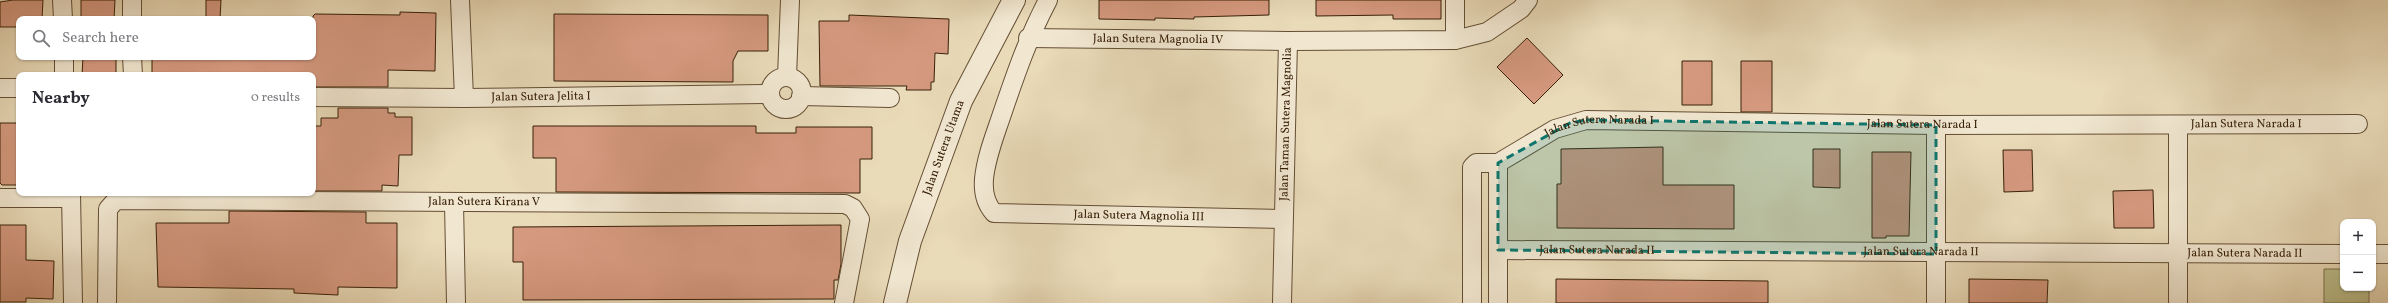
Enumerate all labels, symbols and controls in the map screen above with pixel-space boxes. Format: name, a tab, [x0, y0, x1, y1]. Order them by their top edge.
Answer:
search box	[16, 16, 316, 60]
icon: search	[30, 27, 52, 49]
text: Search here	[62, 28, 139, 49]
street label: Jalan Sutera Magnolia IV	[1093, 31, 1223, 48]
street label: Jalan Taman Sutera Magnolia	[1276, 47, 1296, 201]
text: Nearby	[32, 87, 90, 110]
street label: Jalan Sutera Jelita I	[491, 88, 591, 106]
text: 0 results	[251, 89, 300, 107]
street label: Jalan Sutera Utama	[919, 98, 969, 198]
street label: Jalan Sutera Narada I	[1542, 112, 1654, 141]
street label: Jalan Sutera Narada I	[1867, 116, 1978, 133]
street label: Jalan Sutera Narada I	[2191, 116, 2302, 132]
street label: Jalan Sutera Kirana V	[428, 194, 540, 210]
street label: Jalan Sutera Magnolia III	[1073, 207, 1205, 225]
map controls	[2340, 219, 2376, 291]
button: +	[2340, 219, 2376, 255]
street label: Jalan Sutera Narada II	[1539, 242, 1655, 259]
street label: Jalan Sutera Narada II	[1863, 244, 1979, 260]
street label: Jalan Sutera Narada II	[2187, 245, 2303, 262]
button: −	[2340, 255, 2376, 291]

